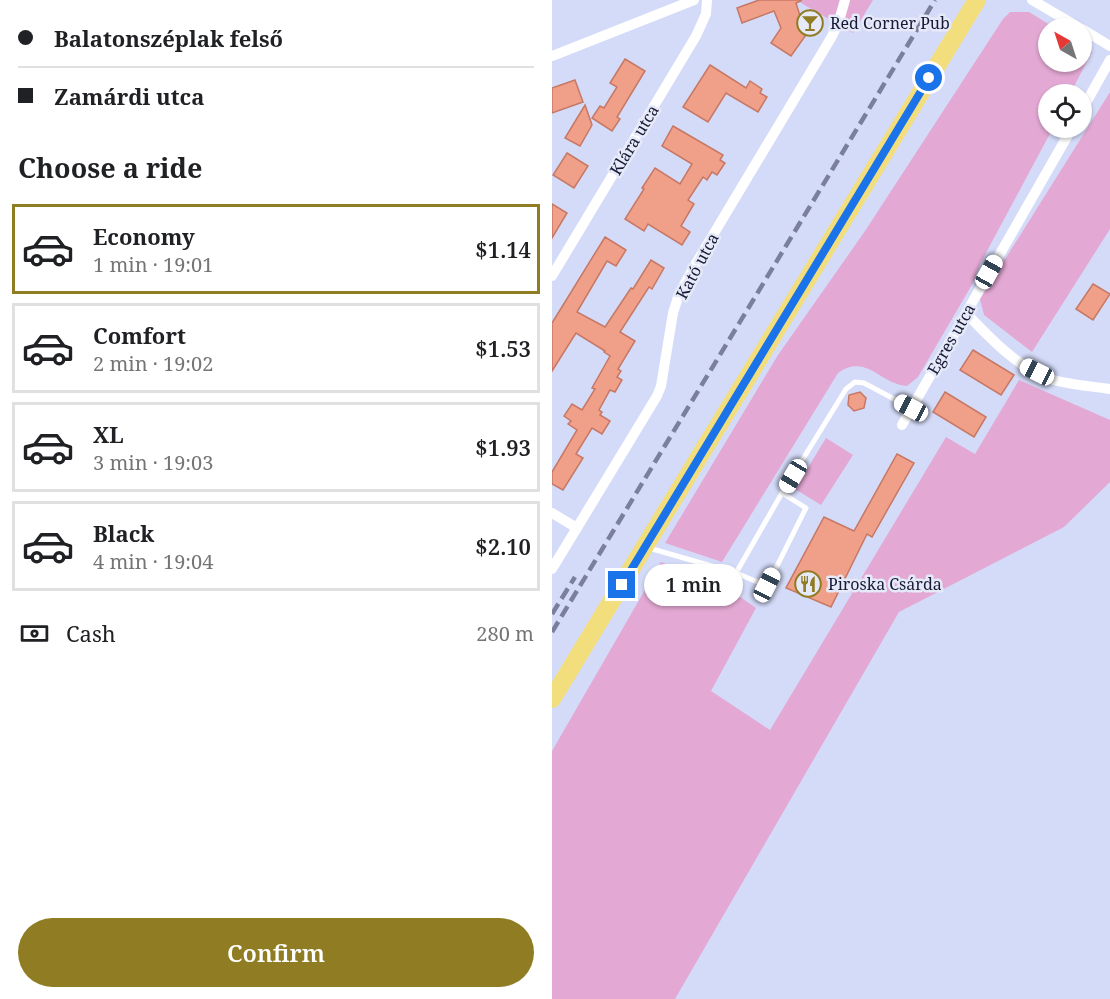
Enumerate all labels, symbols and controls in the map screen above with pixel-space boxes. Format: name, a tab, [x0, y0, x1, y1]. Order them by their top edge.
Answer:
bar icon: Red Corner Pub	[795, 8, 825, 38]
place label: Red Corner Pub	[830, 12, 950, 34]
north arrow	[1038, 18, 1092, 72]
map controls	[1038, 18, 1092, 138]
text: Balatonszéplak felső	[54, 23, 283, 53]
route start	[915, 64, 942, 91]
text: Zamárdi utca	[54, 81, 204, 111]
button: locate	[1038, 84, 1092, 138]
street label: Klára utca	[604, 101, 664, 179]
text: Choose a ride	[18, 149, 203, 186]
text: Economy	[93, 221, 195, 251]
icon: car	[21, 222, 75, 276]
street label: Kató utca	[670, 229, 724, 303]
text: $1.14	[475, 234, 531, 264]
text: 1 min · 19:01	[93, 251, 213, 278]
car	[972, 252, 1006, 292]
street label: Egres utca	[922, 299, 980, 379]
text: Comfort	[93, 320, 186, 350]
icon: car	[21, 321, 75, 375]
text: $1.53	[475, 333, 531, 363]
text: 2 min · 19:02	[93, 350, 213, 377]
car	[1017, 356, 1057, 388]
car	[891, 392, 931, 424]
text: XL	[93, 419, 124, 449]
icon: car	[21, 420, 75, 474]
text: $1.93	[475, 432, 531, 462]
text: 3 min · 19:03	[93, 449, 213, 476]
car	[776, 456, 810, 496]
text: Black	[93, 518, 154, 548]
icon: car	[21, 519, 75, 573]
text: $2.10	[475, 531, 531, 561]
text: 4 min · 19:04	[93, 548, 213, 575]
callout: 1 min	[643, 564, 742, 606]
car	[751, 565, 783, 605]
restaurant icon: Piroska Csárda	[793, 569, 823, 599]
route end	[608, 571, 635, 598]
text: 1 min	[666, 571, 721, 598]
place label: Piroska Csárda	[828, 573, 942, 595]
icon: cash	[18, 617, 51, 650]
text: Cash	[66, 618, 116, 648]
text: 280 m	[476, 620, 534, 647]
button: Confirm	[18, 918, 534, 987]

